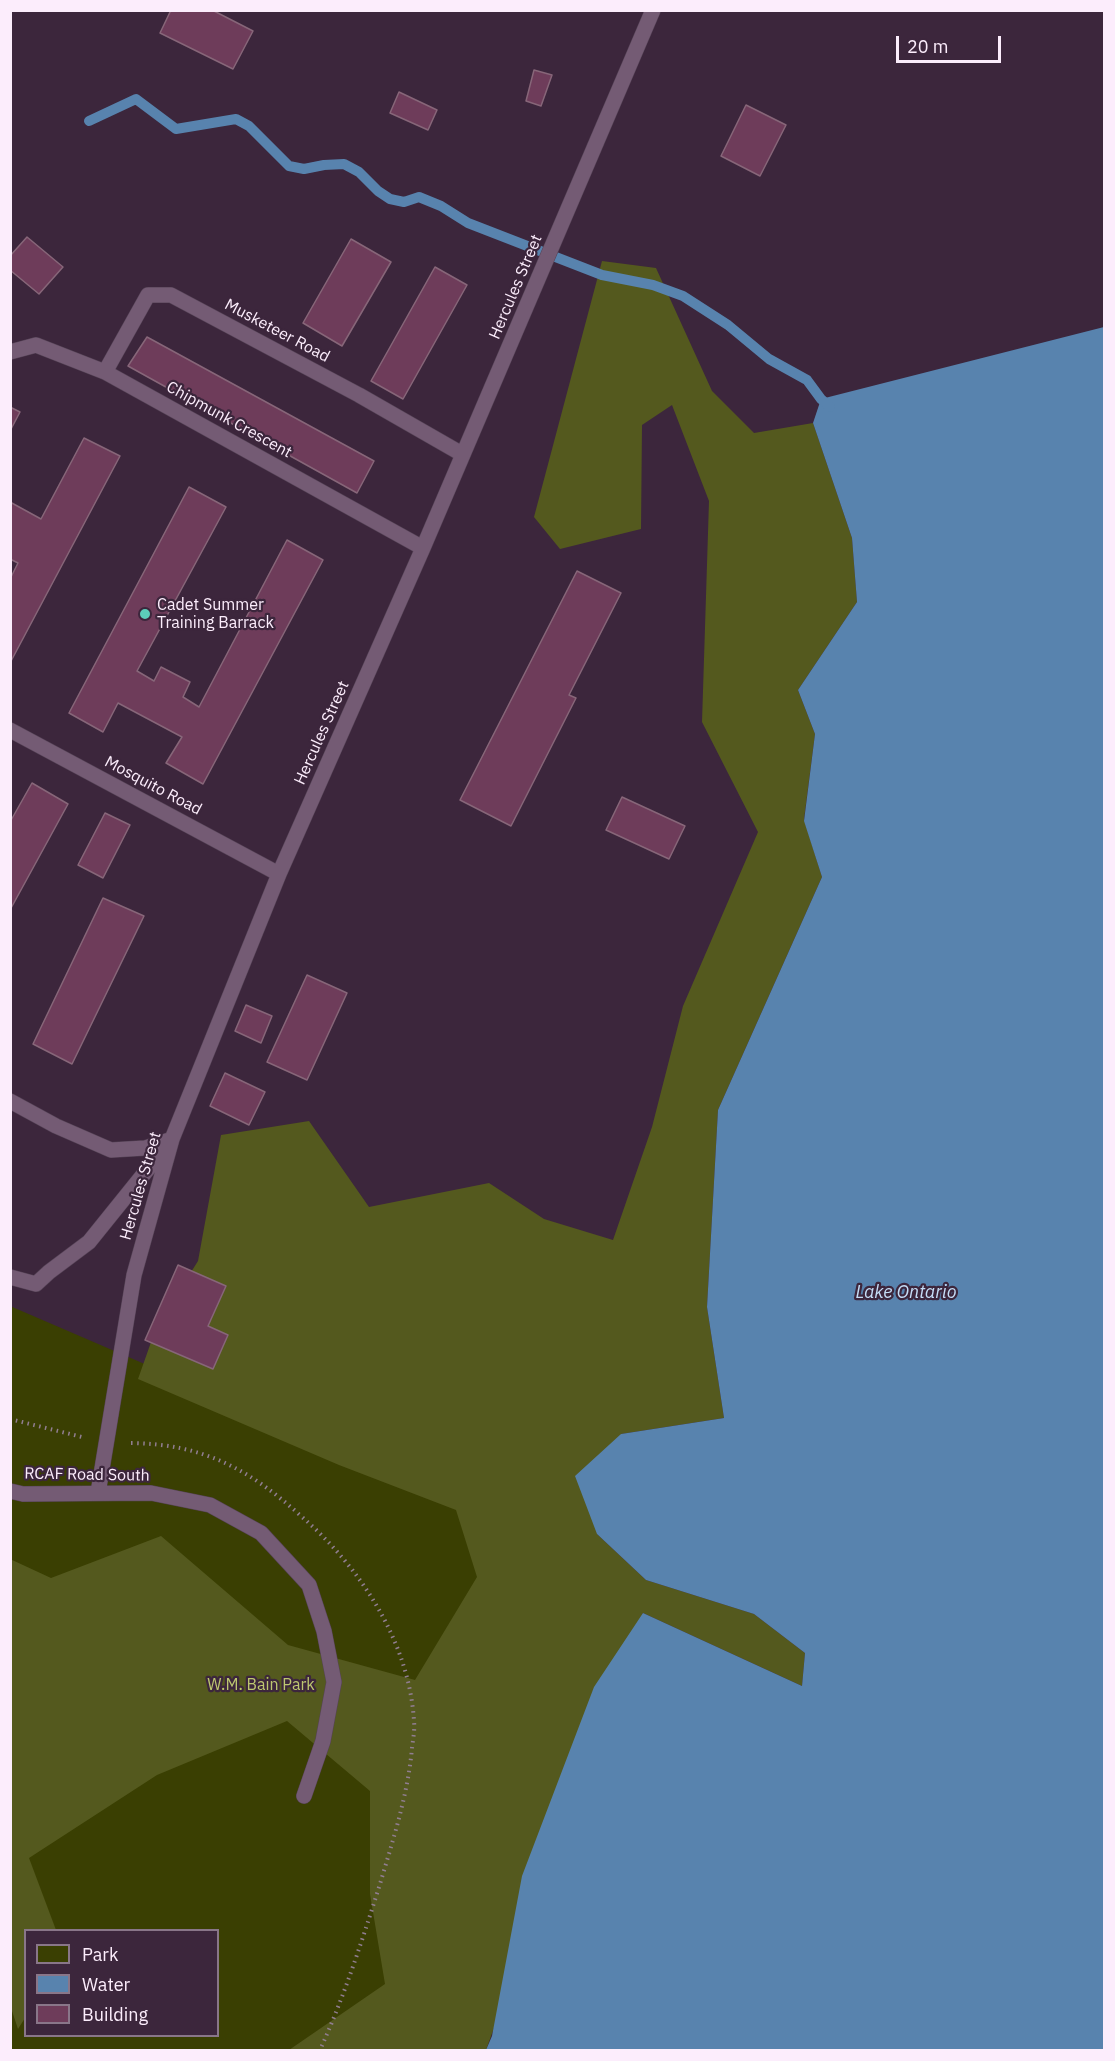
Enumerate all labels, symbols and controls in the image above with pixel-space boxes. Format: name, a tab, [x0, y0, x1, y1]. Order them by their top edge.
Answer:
scale bar	[899, 24, 1004, 62]
text: 20 m	[907, 35, 949, 58]
street label: Hercules Street	[485, 232, 547, 342]
street label: Musketeer Road	[221, 295, 333, 367]
street label: Chipmunk Crescent	[163, 378, 295, 462]
place label: Cadet Summer Training Barrack	[157, 595, 274, 633]
marker: Cadet Summer Training Barrack	[138, 607, 152, 621]
street label: Hercules Street	[291, 678, 353, 788]
street label: Mosquito Road	[101, 752, 205, 820]
street label: Hercules Street	[116, 1130, 166, 1242]
water label: Lake Ontario	[855, 1282, 957, 1304]
street label: RCAF Road South	[24, 1464, 150, 1486]
park label: W.M. Bain Park	[207, 1675, 315, 1695]
legend	[24, 1929, 219, 2037]
text: Park	[82, 1943, 118, 1966]
text: Water	[82, 1973, 130, 1996]
text: Building	[82, 2003, 148, 2026]

